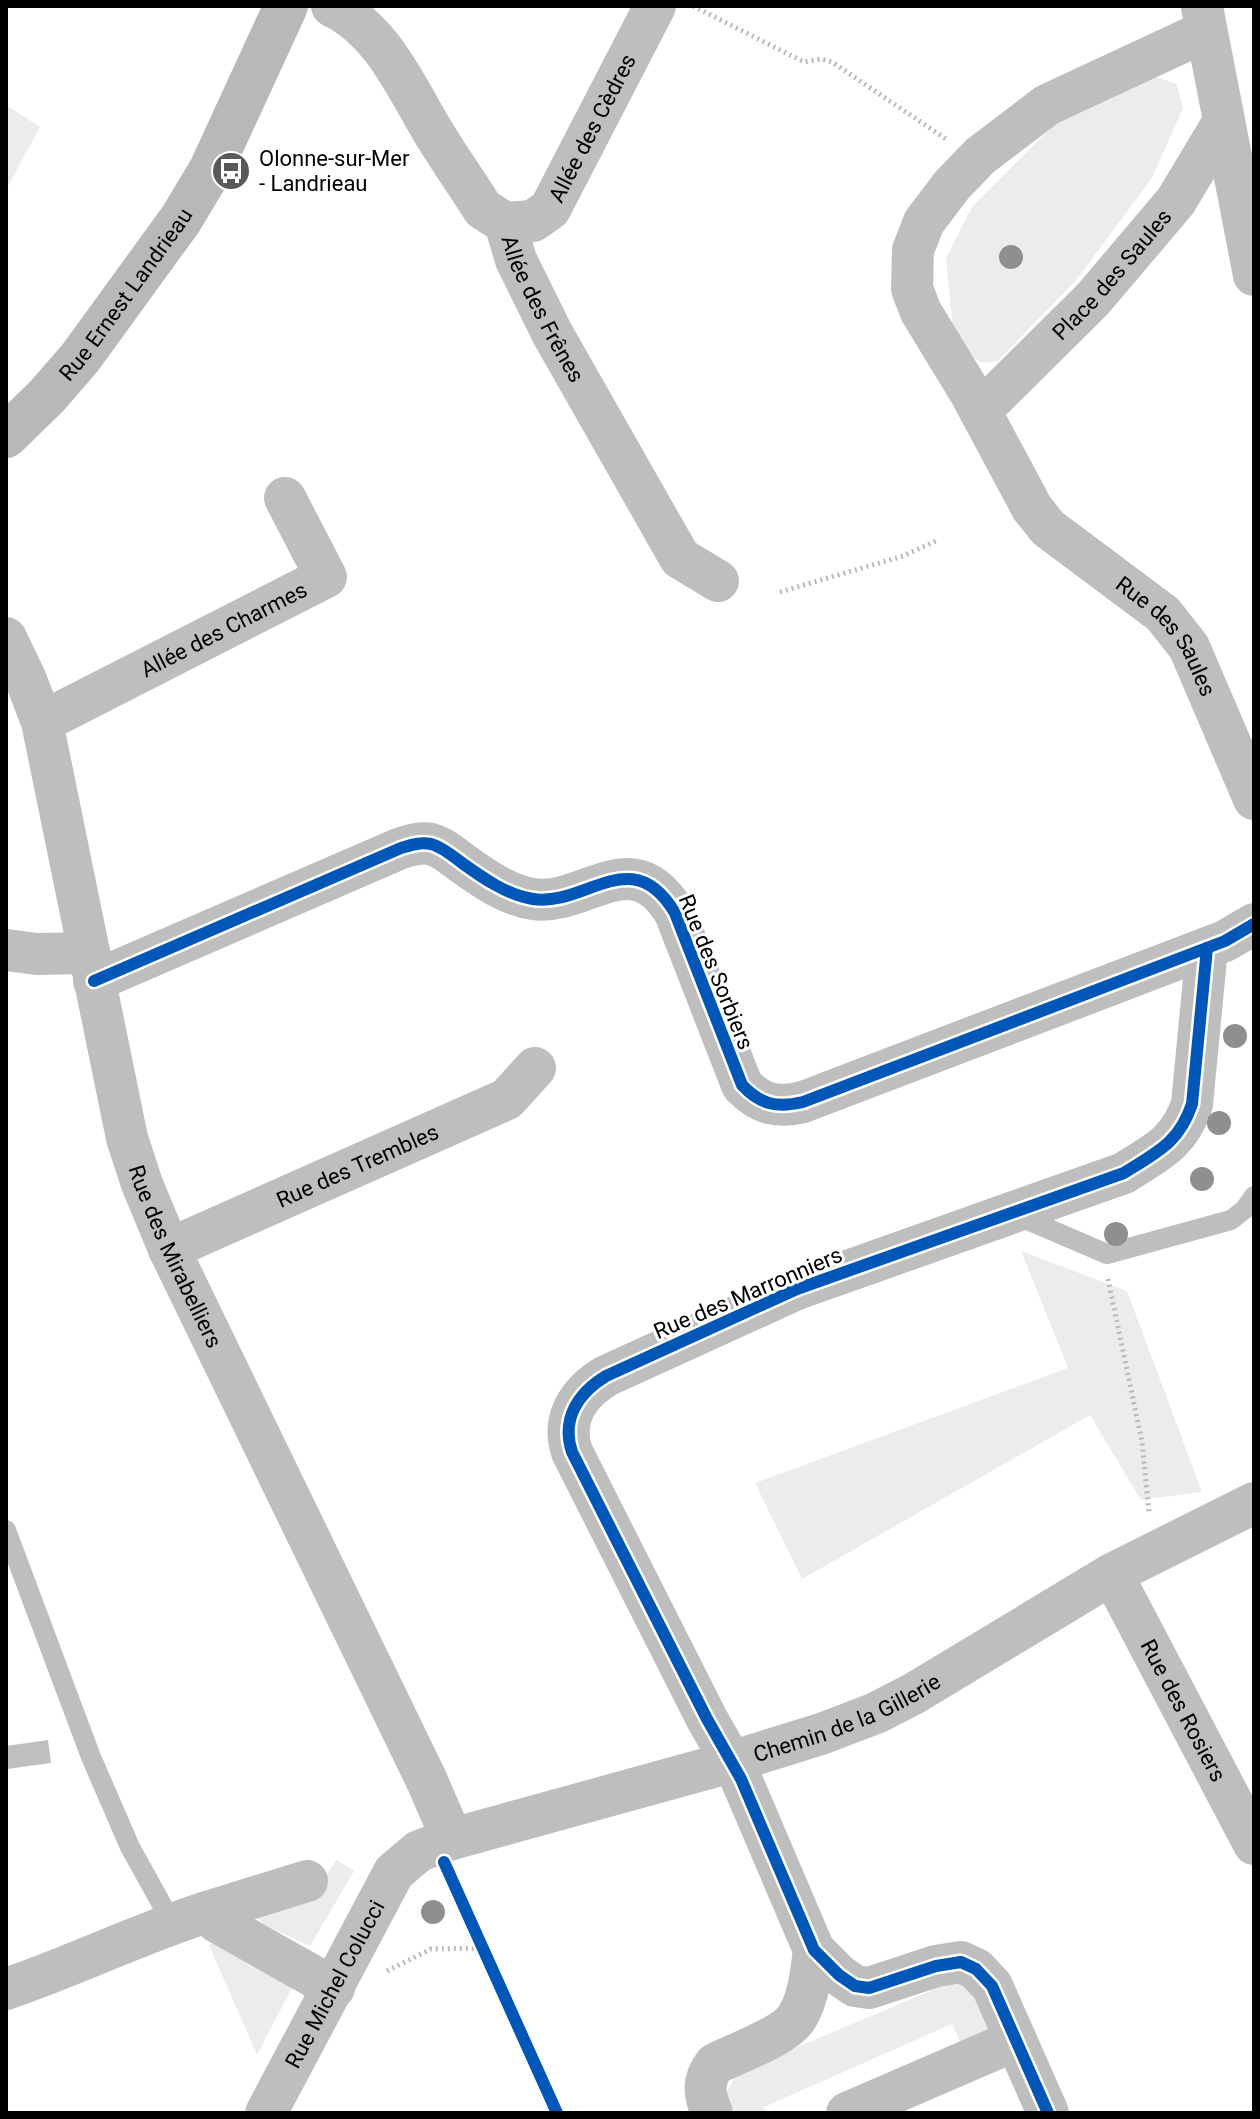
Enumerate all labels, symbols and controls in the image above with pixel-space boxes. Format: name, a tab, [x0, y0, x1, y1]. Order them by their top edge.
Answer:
street label: Allée des Cèdres	[543, 50, 641, 206]
place label: Olonne-sur-Mer - Landrieau	[259, 146, 410, 196]
bus stop icon: Olonne-sur-Mer - Landrieau	[210, 150, 252, 192]
street label: Rue Ernest Landrieau	[54, 204, 197, 385]
street label: Place des Saules	[1047, 204, 1176, 345]
street label: Allée des Frênes	[497, 232, 590, 386]
street label: Rue des Saules	[1111, 571, 1221, 700]
street label: Allée des Charmes	[136, 576, 311, 682]
street label: Rue des Sorbiers	[674, 891, 758, 1053]
street label: Rue des Trembles	[272, 1119, 442, 1212]
street label: Rue des Mirabelliers	[124, 1162, 227, 1352]
street label: Rue des Marronniers	[650, 1242, 846, 1344]
street label: Rue des Rosiers	[1136, 1635, 1231, 1786]
street label: Chemin de la Gillerie	[750, 1668, 944, 1767]
street label: Rue Michel Colucci	[280, 1896, 389, 2072]

